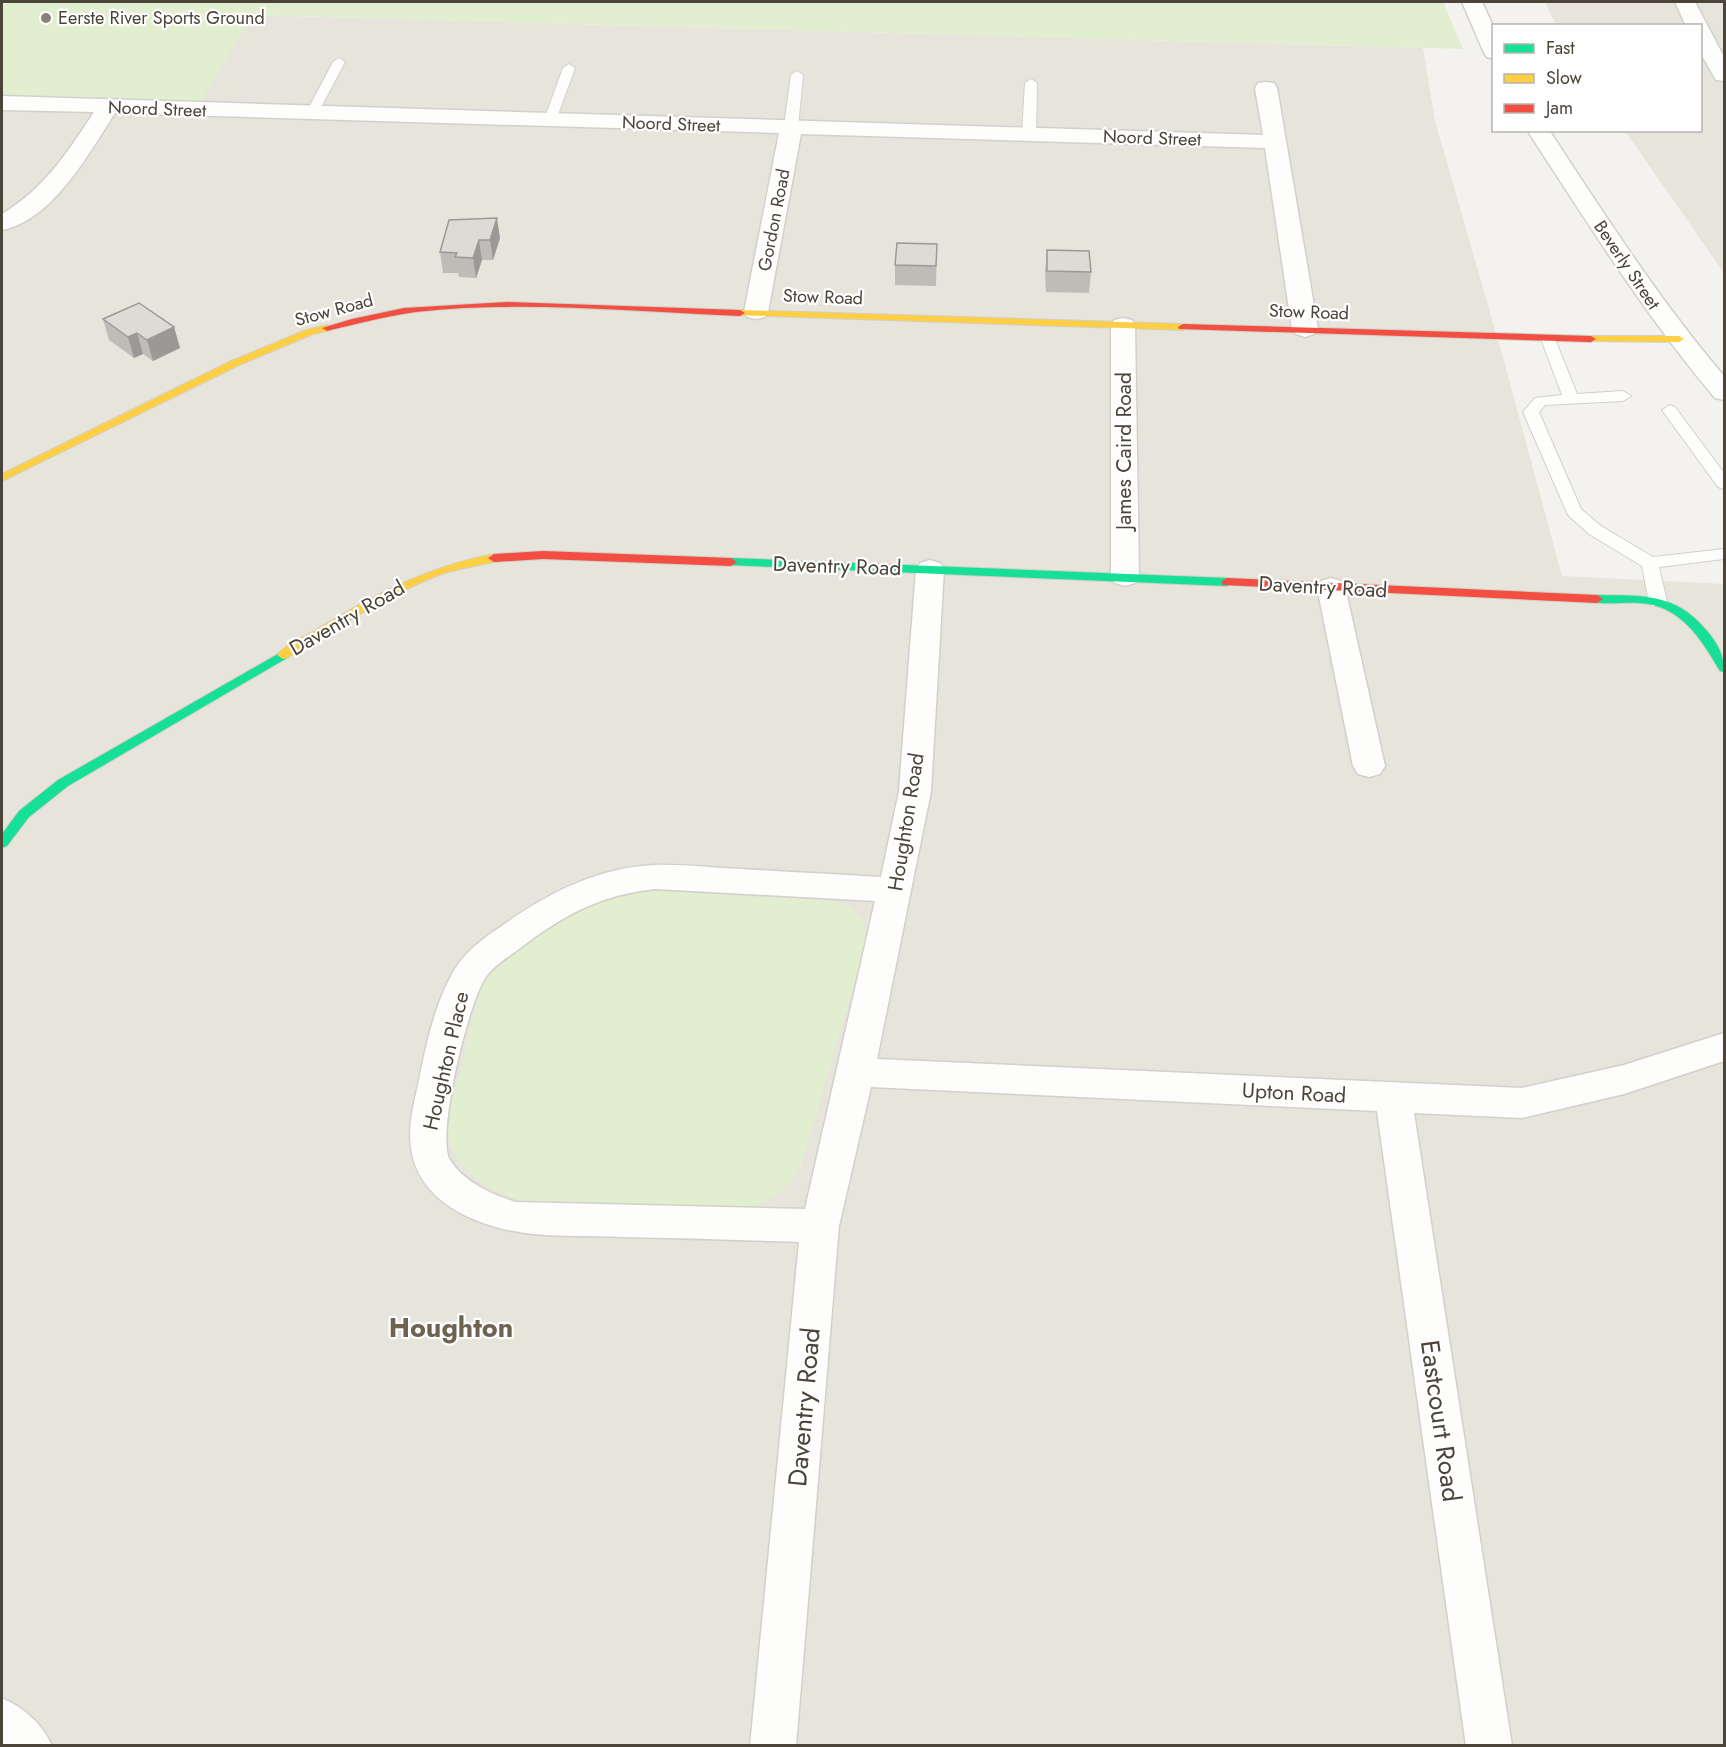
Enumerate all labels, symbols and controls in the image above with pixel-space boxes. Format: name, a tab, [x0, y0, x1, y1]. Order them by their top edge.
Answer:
place label: Eerste River Sports Ground	[58, 5, 265, 31]
marker: Eerste River Sports Ground	[39, 11, 53, 25]
legend	[1492, 24, 1702, 132]
text: Fast	[1546, 35, 1575, 61]
text: Slow	[1546, 65, 1583, 91]
street label: Noord Street	[107, 94, 207, 124]
text: Jam	[1544, 95, 1573, 121]
street label: Noord Street	[621, 109, 721, 139]
street label: Noord Street	[1102, 123, 1202, 153]
street label: Gordon Road	[751, 167, 797, 273]
street label: Beverly Street	[1588, 215, 1667, 315]
street label: Stow Road	[782, 283, 864, 311]
street label: Stow Road	[292, 287, 376, 333]
street label: Stow Road	[1268, 298, 1350, 326]
street label: James Caird Road	[1109, 372, 1139, 533]
street label: Daventry Road	[772, 549, 902, 583]
street label: Daventry Road	[1258, 569, 1388, 605]
street label: Daventry Road	[284, 573, 410, 663]
street label: Houghton Road	[880, 751, 932, 893]
street label: Houghton Place	[415, 988, 477, 1133]
street label: Upton Road	[1241, 1075, 1347, 1111]
district label: Houghton	[389, 1308, 513, 1347]
street label: Daventry Road	[778, 1326, 830, 1488]
street label: Eastcourt Road	[1411, 1338, 1471, 1504]

